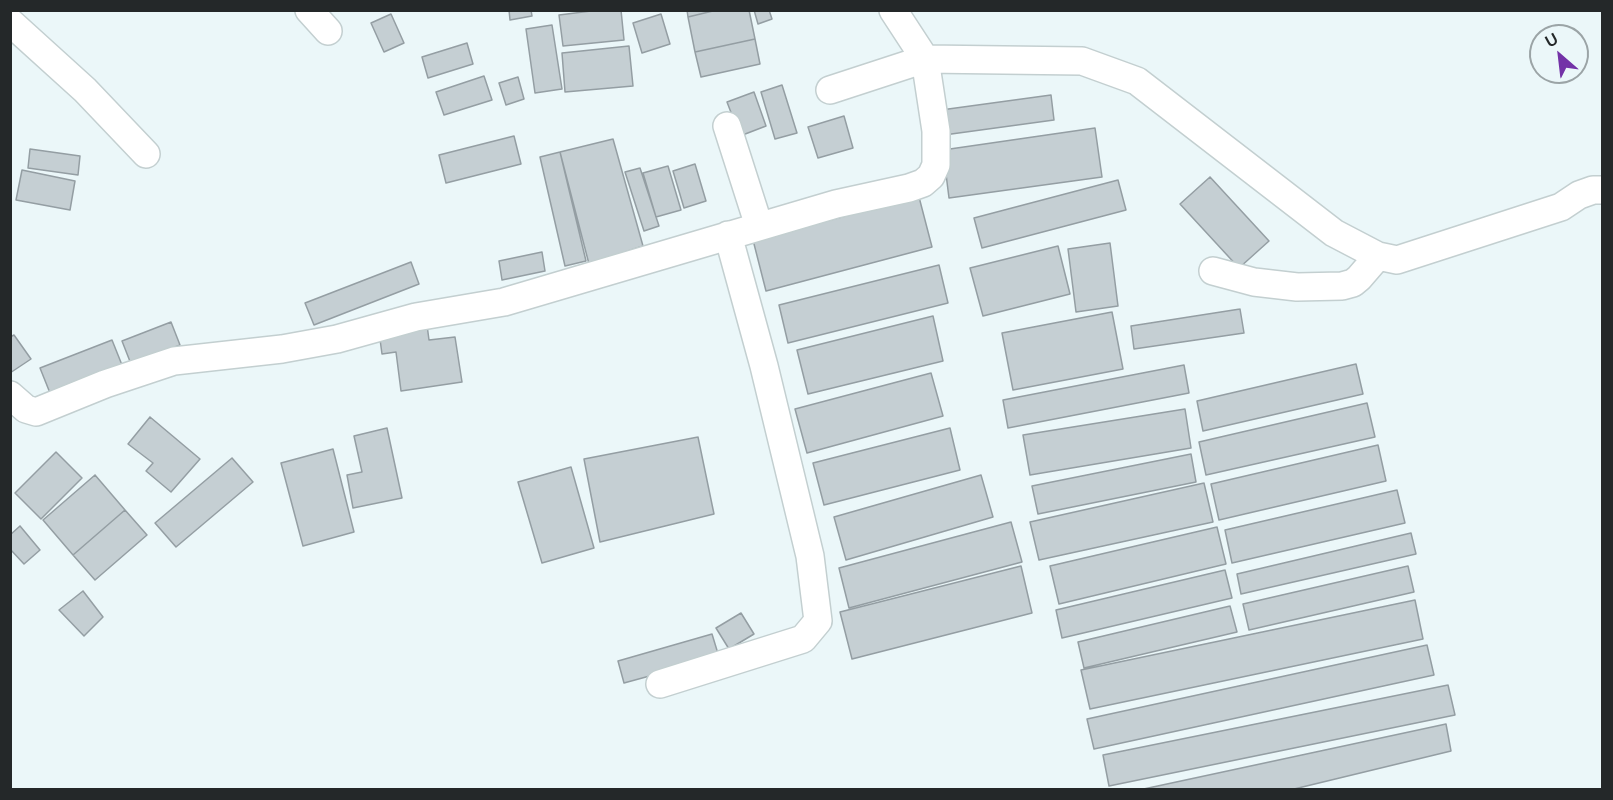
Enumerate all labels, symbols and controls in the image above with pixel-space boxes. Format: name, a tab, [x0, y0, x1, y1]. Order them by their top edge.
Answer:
north arrow	[1529, 24, 1589, 84]
text: U	[1542, 28, 1561, 51]

